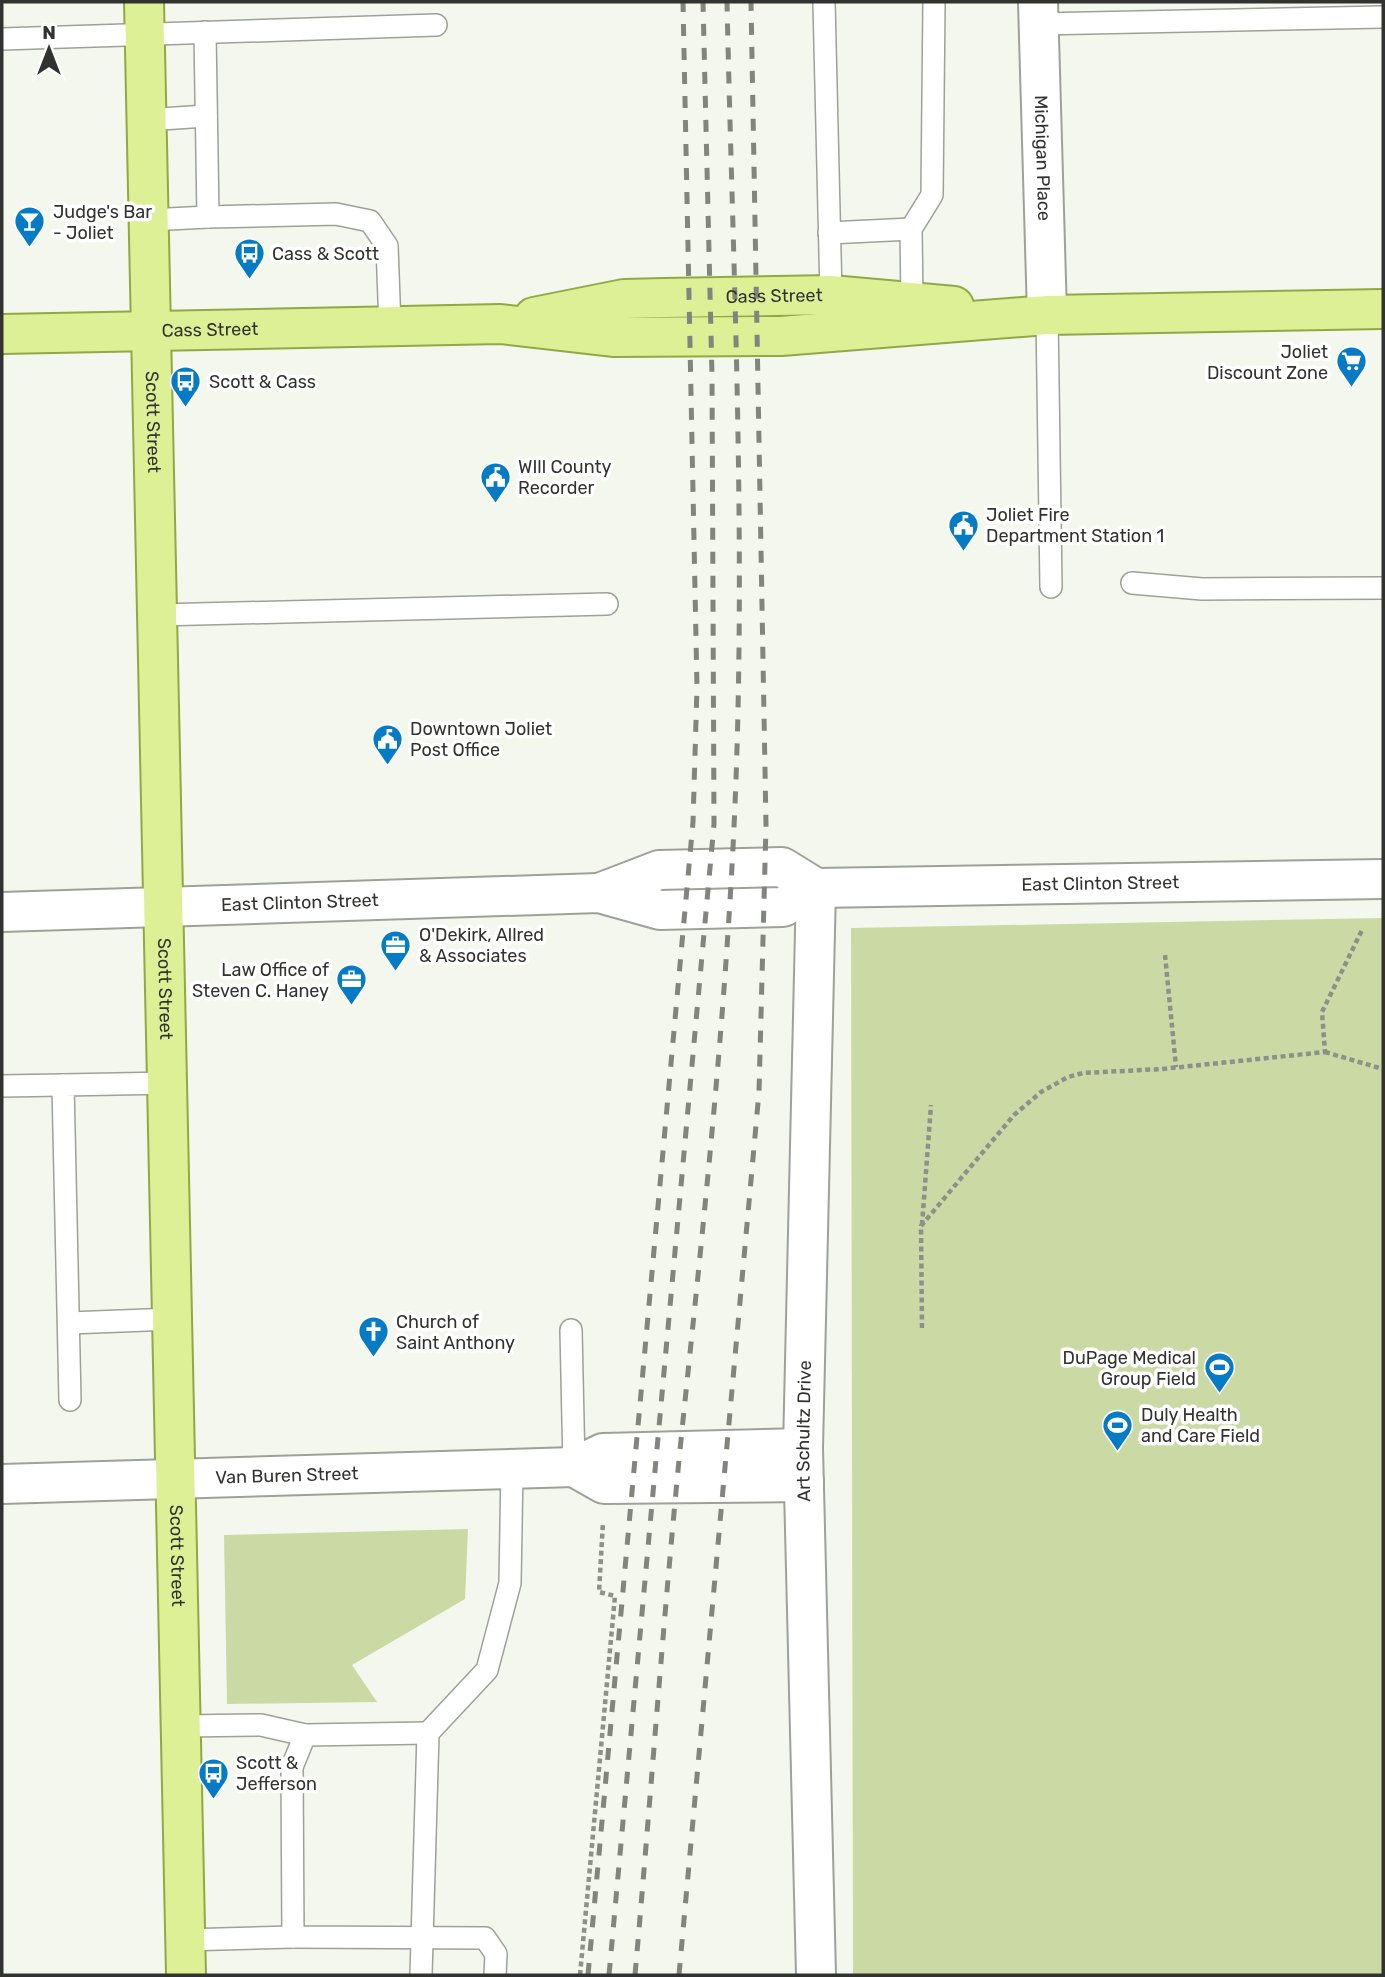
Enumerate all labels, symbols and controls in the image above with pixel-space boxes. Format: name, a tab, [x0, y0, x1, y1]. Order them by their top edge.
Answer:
north arrow	[14, 14, 84, 84]
text: N	[42, 21, 56, 44]
street label: Michigan Place	[1030, 95, 1055, 221]
place label: Judge's Bar - Joliet	[53, 201, 152, 244]
bar icon: Judge's Bar - Joliet	[13, 205, 47, 249]
bus stop icon: Cass & Scott	[232, 237, 266, 281]
place label: Cass & Scott	[272, 243, 379, 265]
street label: Cass Street	[726, 284, 823, 308]
street label: Cass Street	[161, 318, 259, 342]
place label: Joliet Discount Zone	[1207, 341, 1328, 384]
supermarket icon: Joliet Discount Zone	[1334, 345, 1368, 389]
bus stop icon: Scott & Cass	[169, 365, 203, 409]
street label: Scott Street	[141, 371, 165, 473]
place label: Scott & Cass	[209, 371, 316, 393]
place label: WIll County Recorder	[518, 456, 611, 499]
public building icon: WIll County Recorder	[478, 460, 512, 504]
place label: Joliet Fire Department Station 1	[986, 504, 1164, 547]
public building icon: Joliet Fire Department Station 1	[946, 508, 980, 552]
place label: Downtown Joliet Post Office	[410, 718, 552, 761]
public building icon: Downtown Joliet Post Office	[370, 722, 404, 766]
street label: East Clinton Street	[1021, 871, 1179, 896]
street label: East Clinton Street	[221, 889, 379, 916]
place label: O'Dekirk, Allred & Associates	[419, 924, 544, 967]
office icon: O'Dekirk, Allred & Associates	[379, 928, 413, 972]
street label: Scott Street	[153, 938, 177, 1040]
place label: Law Office of Steven C. Haney	[192, 959, 329, 1002]
office icon: Law Office of Steven C. Haney	[335, 963, 369, 1007]
place label: Church of Saint Anthony	[396, 1311, 515, 1354]
church icon: Church of Saint Anthony	[356, 1315, 390, 1359]
place label: DuPage Medical Group Field	[1063, 1347, 1196, 1390]
sports icon: DuPage Medical Group Field	[1202, 1351, 1236, 1395]
street label: Art Schultz Drive	[792, 1360, 816, 1502]
place label: Duly Health and Care Field	[1141, 1404, 1260, 1447]
sports icon: Duly Health and Care Field	[1101, 1408, 1135, 1452]
street label: Van Buren Street	[215, 1462, 359, 1489]
street label: Scott Street	[165, 1504, 189, 1607]
place label: Scott & Jefferson	[236, 1752, 317, 1795]
bus stop icon: Scott & Jefferson	[196, 1756, 230, 1800]

